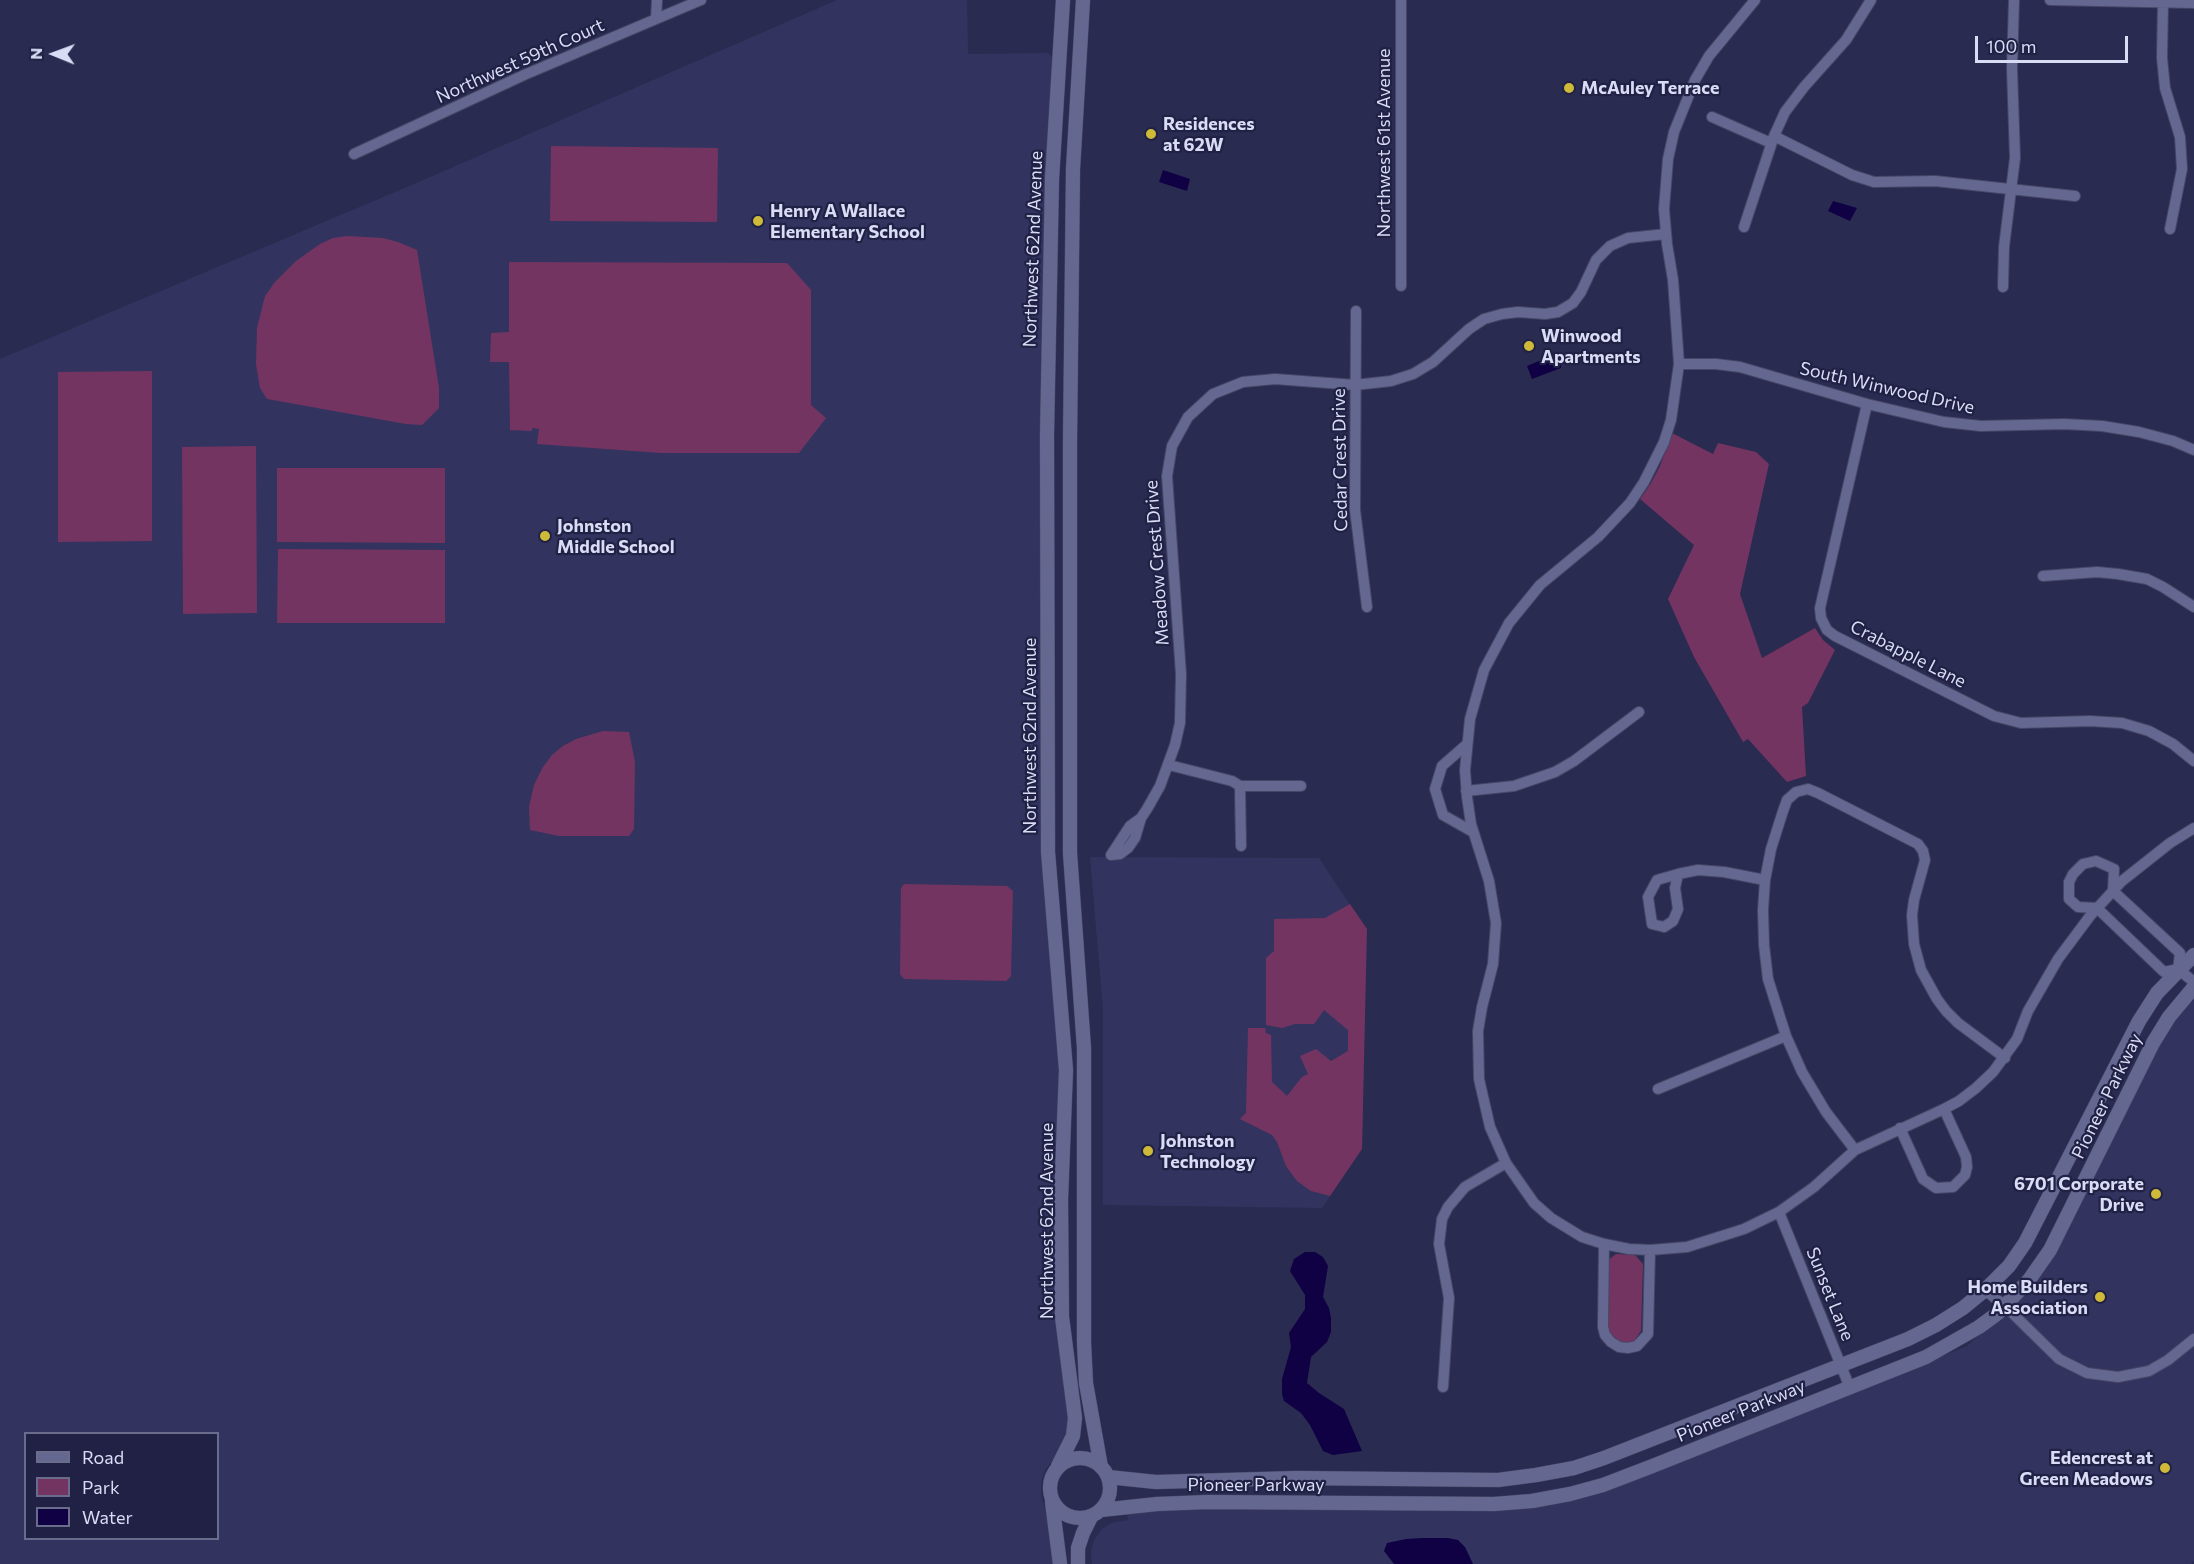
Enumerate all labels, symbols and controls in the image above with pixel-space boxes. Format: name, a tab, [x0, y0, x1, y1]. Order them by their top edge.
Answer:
street label: Northwest 59th Court	[433, 14, 607, 108]
north arrow	[24, 24, 84, 84]
scale bar	[1978, 24, 2131, 62]
text: 100 m	[1986, 35, 2036, 57]
text: N	[26, 48, 45, 60]
street label: Northwest 61st Avenue	[1373, 48, 1395, 238]
place label: McAuley Terrace	[1581, 77, 1720, 99]
marker: McAuley Terrace	[1562, 81, 1576, 95]
place label: Residences at 62W	[1163, 113, 1255, 156]
marker: Residences at 62W	[1144, 127, 1158, 141]
street label: Northwest 62nd Avenue	[1019, 150, 1047, 348]
place label: Henry A Wallace Elementary School	[770, 200, 925, 242]
marker: Henry A Wallace Elementary School	[751, 214, 765, 228]
place label: Winwood Apartments	[1541, 325, 1641, 368]
marker: Winwood Apartments	[1522, 339, 1536, 353]
street label: South Winwood Drive	[1798, 357, 1976, 419]
street label: Cedar Crest Drive	[1328, 388, 1352, 532]
street label: Meadow Crest Drive	[1140, 479, 1174, 647]
place label: Johnston Middle School	[557, 515, 675, 558]
marker: Johnston Middle School	[538, 529, 552, 543]
street label: Crabapple Lane	[1846, 616, 1970, 692]
street label: Northwest 62nd Avenue	[1019, 638, 1041, 834]
street label: Pioneer Parkway	[2067, 1030, 2147, 1162]
street label: Northwest 62nd Avenue	[1036, 1123, 1058, 1319]
place label: Johnston Technology	[1160, 1130, 1256, 1172]
marker: Johnston Technology	[1141, 1144, 1155, 1158]
place label: 6701 Corporate Drive	[2014, 1173, 2144, 1216]
marker: 6701 Corporate Drive	[2149, 1187, 2163, 1201]
street label: Sunset Lane	[1801, 1244, 1859, 1344]
place label: Home Builders Association	[1967, 1276, 2088, 1318]
marker: Home Builders Association	[2093, 1290, 2107, 1304]
street label: Pioneer Parkway	[1673, 1375, 1809, 1447]
legend	[24, 1432, 219, 1540]
text: Road	[82, 1446, 124, 1468]
place label: Edencrest at Green Meadows	[2020, 1447, 2153, 1490]
marker: Edencrest at Green Meadows	[2158, 1461, 2172, 1475]
street label: Pioneer Parkway	[1187, 1474, 1325, 1496]
text: Park	[82, 1476, 120, 1498]
text: Water	[82, 1506, 133, 1528]

